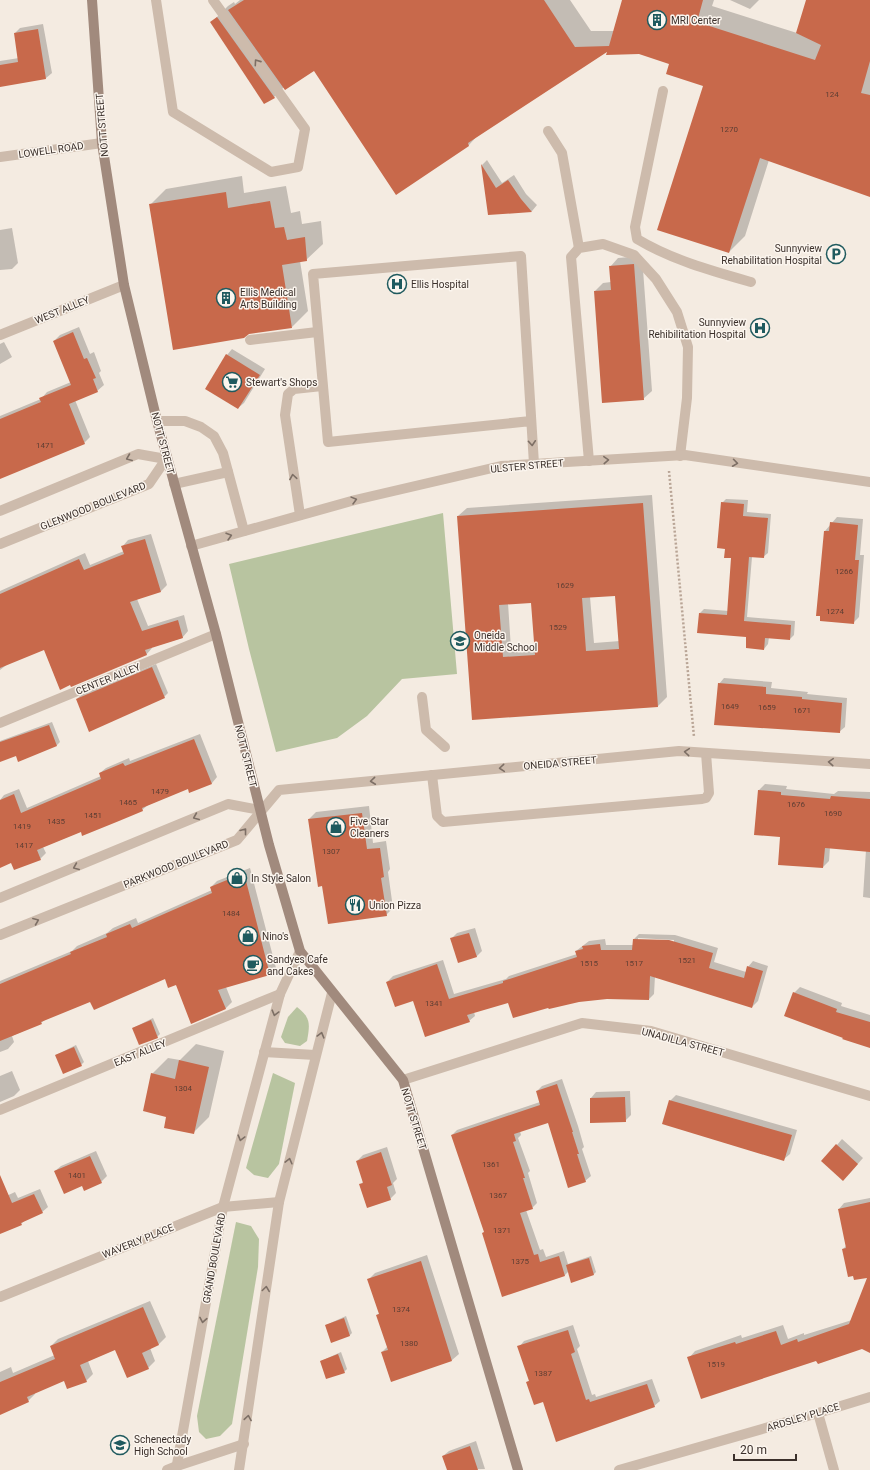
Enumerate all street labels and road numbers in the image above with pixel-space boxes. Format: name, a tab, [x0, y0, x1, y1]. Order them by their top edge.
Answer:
street label: NOTT STREET	[94, 93, 110, 157]
street label: LOWELL ROAD	[18, 140, 84, 160]
street label: WEST ALLEY	[33, 294, 91, 326]
street label: NOTT STREET	[149, 411, 177, 475]
street label: ULSTER STREET	[490, 457, 564, 475]
street label: GLENWOOD BOULEVARD	[39, 480, 147, 532]
street label: CENTER ALLEY	[74, 661, 142, 697]
street label: NOTT STREET	[233, 724, 259, 788]
street label: ONEIDA STREET	[523, 754, 597, 772]
street label: PARKWOOD BOULEVARD	[122, 838, 230, 890]
street label: UNADILLA STREET	[641, 1026, 725, 1058]
street label: EAST ALLEY	[112, 1038, 168, 1068]
street label: NOTT STREET	[399, 1087, 429, 1151]
street label: GRAND BOULEVARD	[201, 1212, 227, 1304]
street label: WAVERLY PLACE	[101, 1222, 176, 1260]
street label: ARDSLEY PLACE	[765, 1401, 841, 1433]

